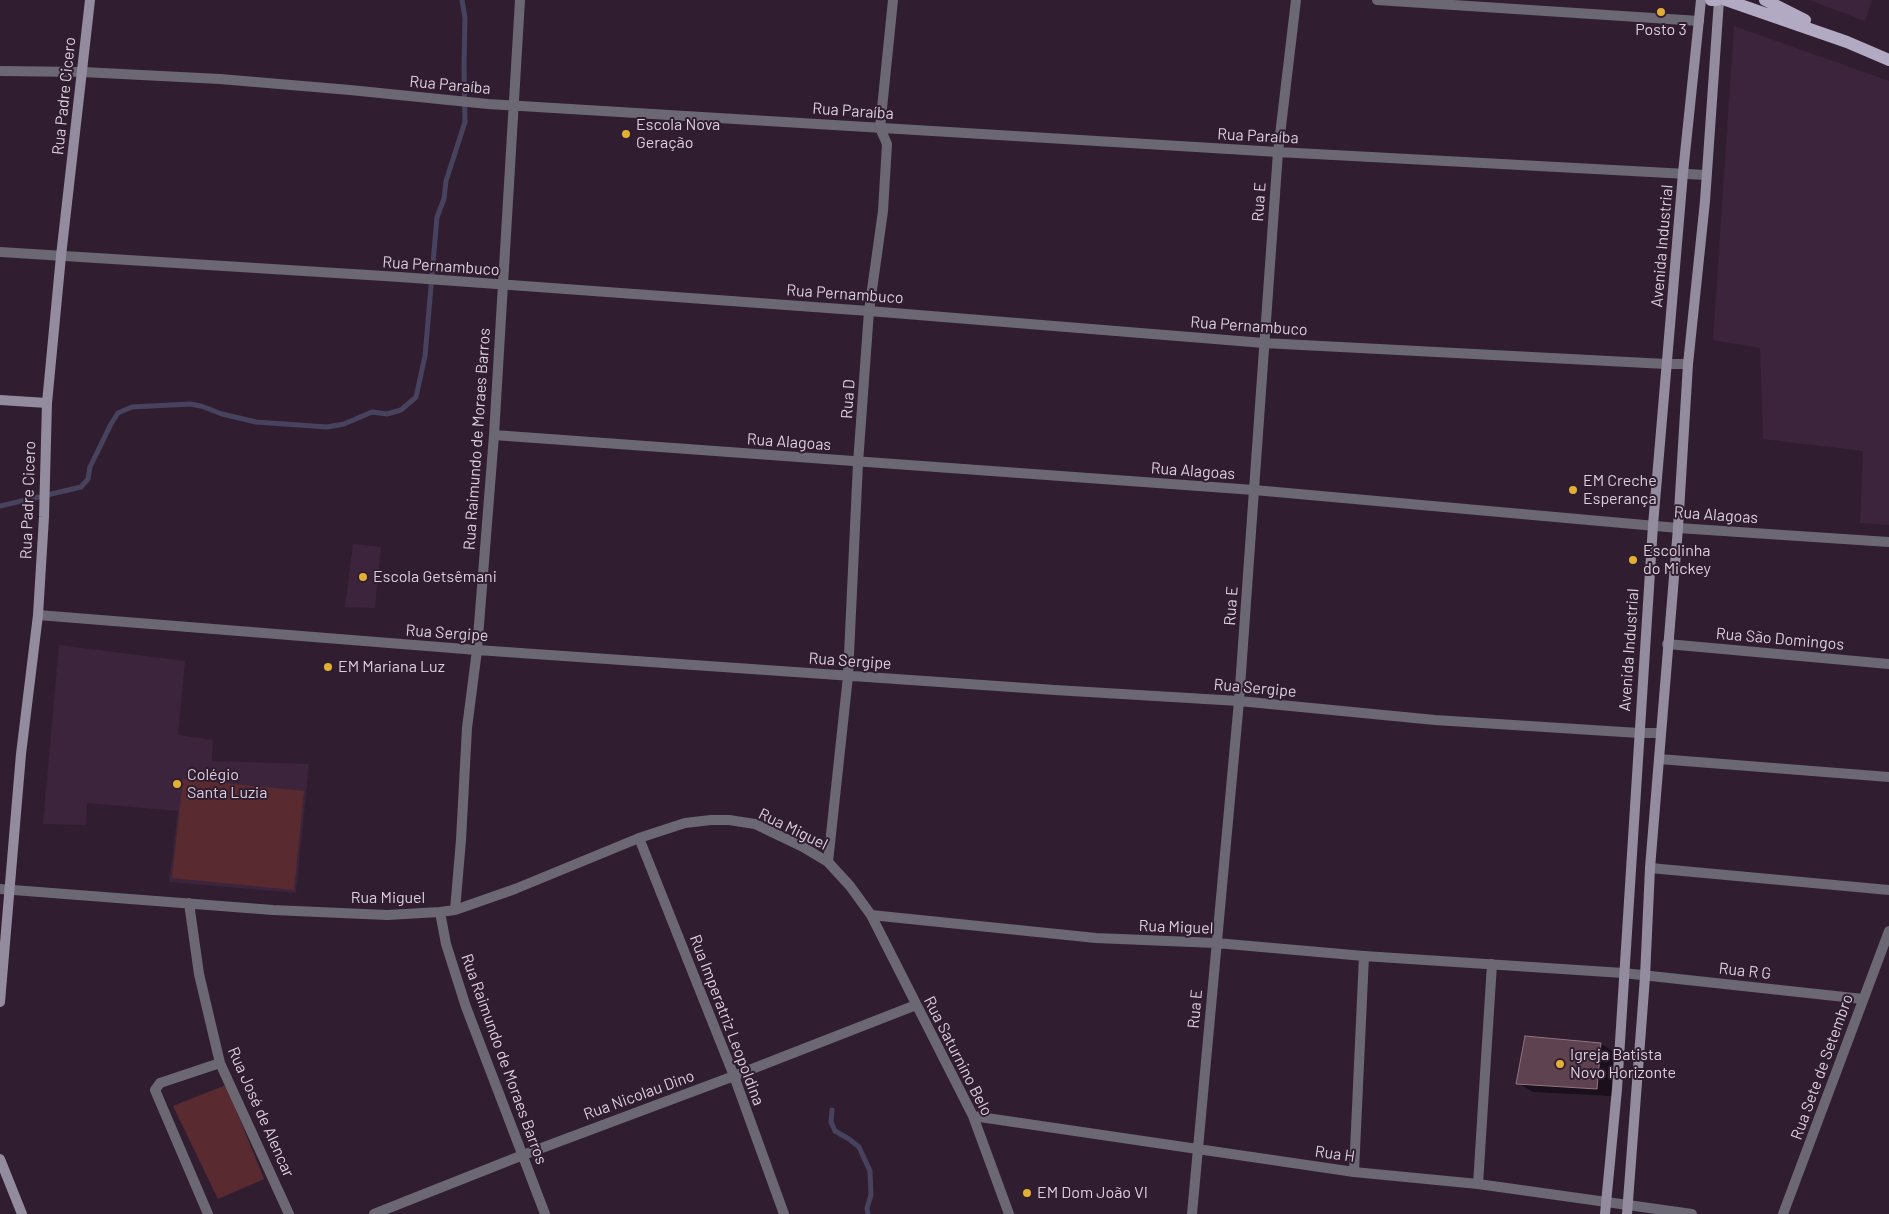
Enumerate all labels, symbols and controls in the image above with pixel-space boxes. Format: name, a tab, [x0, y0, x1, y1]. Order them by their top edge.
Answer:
marker: Posto 3	[1655, 6, 1667, 18]
place label: Posto 3	[1635, 20, 1687, 40]
street label: Rua Padre Cicero	[48, 36, 80, 156]
street label: Rua Paraíba	[409, 72, 491, 98]
street label: Rua Paraíba	[812, 99, 894, 123]
place label: Escola Nova Geração	[636, 115, 720, 153]
street label: Rua Paraíba	[1217, 124, 1299, 148]
marker: Escola Nova Geração	[620, 128, 632, 140]
street label: Rua E	[1248, 182, 1270, 222]
street label: Avenida Industrial	[1647, 184, 1677, 308]
street label: Rua Pernambuco	[382, 252, 500, 280]
street label: Rua Pernambuco	[786, 280, 904, 308]
street label: Rua Pernambuco	[1190, 312, 1308, 340]
street label: Rua Raimundo de Moraes Barros	[460, 327, 494, 551]
street label: Rua D	[837, 379, 859, 419]
street label: Rua Alagoas	[746, 429, 832, 455]
street label: Rua Padre Cicero	[16, 440, 40, 560]
street label: Rua Alagoas	[1150, 458, 1236, 484]
place label: EM Creche Esperança	[1583, 471, 1657, 509]
marker: EM Creche Esperança	[1567, 484, 1579, 496]
street label: Rua Alagoas	[1673, 502, 1759, 528]
place label: Escolinha do Mickey	[1643, 541, 1711, 579]
marker: Escolinha do Mickey	[1627, 554, 1639, 566]
place label: Escola Getsêmani	[373, 567, 497, 587]
marker: Escola Getsêmani	[357, 571, 369, 583]
street label: Rua E	[1220, 586, 1242, 626]
street label: Avenida Industrial	[1615, 588, 1643, 712]
street label: Rua Sergipe	[405, 621, 489, 645]
street label: Rua São Domingos	[1715, 624, 1845, 654]
street label: Rua Sergipe	[808, 649, 892, 673]
place label: EM Mariana Luz	[338, 657, 445, 677]
marker: EM Mariana Luz	[322, 661, 334, 673]
street label: Rua Sergipe	[1213, 675, 1297, 701]
place label: Colégio Santa Luzia	[187, 765, 267, 803]
marker: Colégio Santa Luzia	[171, 778, 183, 790]
street label: Rua Miguel	[755, 804, 831, 854]
street label: Rua Miguel	[351, 888, 425, 908]
street label: Rua Miguel	[1138, 916, 1214, 938]
street label: Rua Imperatriz Leopoldina	[686, 932, 768, 1108]
street label: Rua Raimundo de Moraes Barros	[457, 951, 551, 1167]
street label: Rua R G	[1718, 959, 1772, 983]
street label: Rua E	[1184, 989, 1206, 1029]
street label: Rua Sete de Setembro	[1787, 992, 1857, 1142]
street label: Rua Saturnino Belo	[920, 993, 996, 1119]
street label: Rua José de Alencar	[224, 1044, 298, 1180]
place label: Igreja Batista Novo Horizonte	[1570, 1045, 1676, 1083]
marker: Igreja Batista Novo Horizonte	[1554, 1058, 1566, 1070]
street label: Rua Nicolau Dino	[581, 1066, 697, 1124]
street label: Rua H	[1314, 1142, 1356, 1166]
place label: EM Dom João VI	[1037, 1183, 1148, 1203]
marker: EM Dom João VI	[1021, 1187, 1033, 1199]

